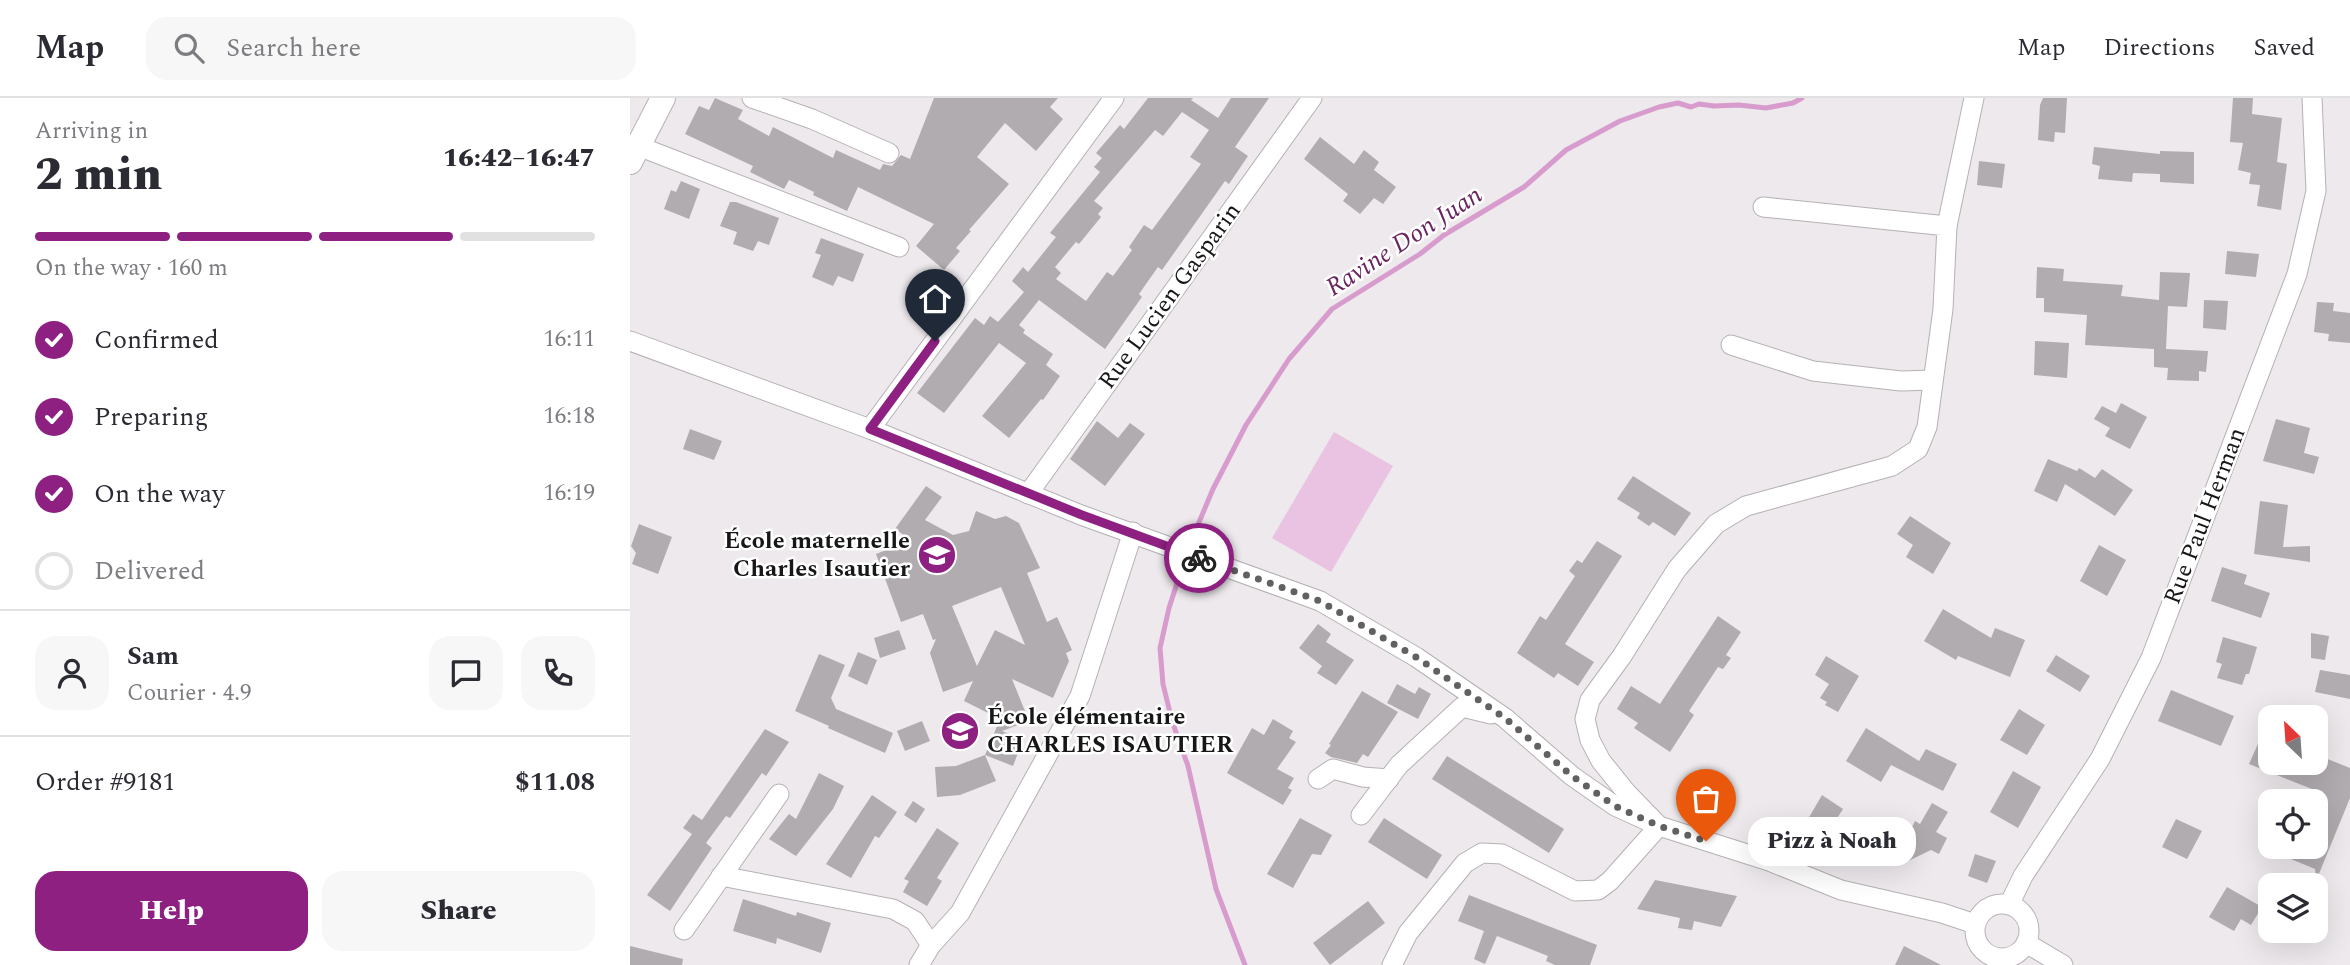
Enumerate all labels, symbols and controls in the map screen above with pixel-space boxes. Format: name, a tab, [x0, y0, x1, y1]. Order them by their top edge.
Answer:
search box	[146, 17, 636, 80]
text: Map	[35, 23, 104, 73]
text: Search here	[226, 28, 361, 68]
icon: search	[170, 29, 208, 67]
text: Map	[2017, 30, 2065, 66]
text: Directions	[2103, 30, 2215, 66]
text: Saved	[2253, 30, 2315, 66]
text: Arriving in	[35, 114, 148, 149]
text: 16:42–16:47	[443, 138, 595, 178]
text: 2 min	[35, 140, 162, 210]
water label: Ravine Don Juan	[1318, 175, 1491, 307]
street label: Rue Lucien Gasparin	[1090, 195, 1250, 397]
text: On the way · 160 m	[35, 251, 228, 286]
pin	[905, 269, 965, 341]
icon: home	[916, 280, 954, 318]
text: Confirmed	[94, 320, 219, 360]
icon: check	[35, 321, 73, 359]
text: 16:11	[543, 322, 595, 357]
text: Preparing	[94, 397, 208, 437]
icon: check	[35, 398, 73, 436]
text: 16:18	[543, 399, 595, 434]
street label: Rue Paul Herman	[2155, 422, 2255, 610]
text: On the way	[94, 474, 225, 514]
icon: check	[35, 475, 73, 513]
text: 16:19	[543, 476, 595, 511]
place label: École maternelle Charles Isautier	[724, 523, 911, 587]
courier	[1164, 523, 1234, 593]
school or university icon: École maternelle Charles Isautier	[916, 534, 958, 576]
icon: bike	[1180, 539, 1218, 577]
text: Delivered	[94, 551, 205, 591]
button: person	[35, 636, 109, 710]
text: Sam	[127, 636, 179, 676]
button: chat	[429, 636, 503, 710]
button: phone	[521, 636, 595, 710]
text: Courier · 4.9	[127, 676, 252, 711]
place label: École élémentaire CHARLES ISAUTIER	[987, 699, 1234, 763]
north arrow	[2258, 705, 2328, 775]
map controls	[2258, 705, 2328, 943]
school or university icon: École élémentaire CHARLES ISAUTIER	[939, 710, 981, 752]
text: Order #9181	[35, 762, 175, 802]
text: $11.08	[515, 762, 595, 802]
pin	[1676, 769, 1736, 841]
icon: bag	[1687, 780, 1725, 818]
button: locate	[2258, 789, 2328, 859]
callout: Pizz à Noah	[1748, 816, 1916, 866]
text: Pizz à Noah	[1767, 824, 1897, 859]
button: Help	[35, 871, 308, 951]
button: Share	[322, 871, 595, 951]
button: layers	[2258, 873, 2328, 943]

